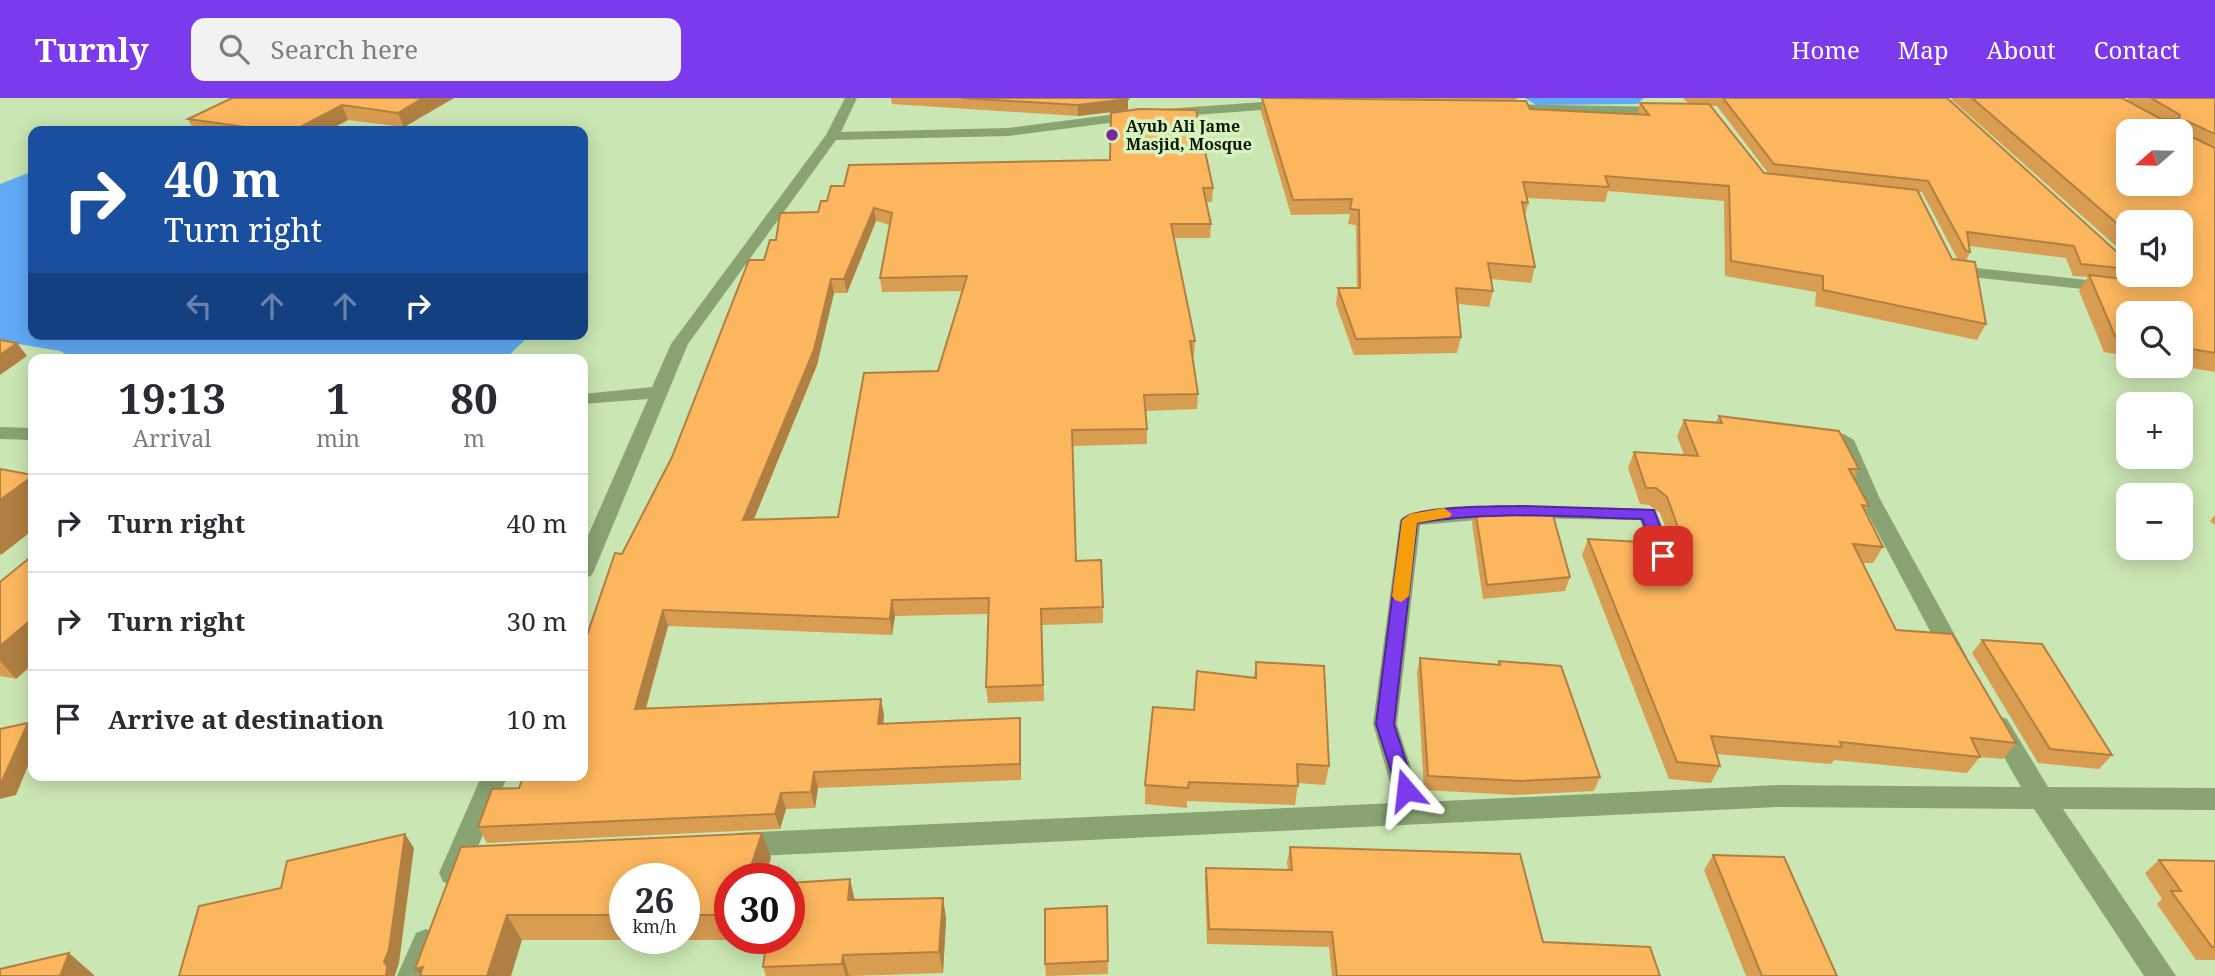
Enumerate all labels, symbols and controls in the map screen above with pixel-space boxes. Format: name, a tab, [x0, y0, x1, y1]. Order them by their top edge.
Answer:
search box	[191, 18, 681, 81]
text: Turnly	[35, 27, 149, 72]
icon: search	[215, 30, 253, 68]
text: Search here	[271, 31, 418, 67]
text: Home	[1791, 33, 1860, 66]
text: Map	[1898, 33, 1949, 66]
text: About	[1987, 33, 2056, 66]
text: Contact	[2094, 33, 2180, 66]
place label: Ayub Ali Jame Masjid, Mosque	[1126, 115, 1252, 155]
north arrow	[2116, 119, 2193, 196]
map controls	[2116, 119, 2193, 560]
marker: Ayub Ali Jame Masjid, Mosque	[1104, 127, 1120, 143]
text: 40 m	[164, 145, 280, 211]
icon: right	[49, 154, 140, 245]
text: Turn right	[164, 208, 322, 251]
button: sound	[2116, 210, 2193, 287]
icon: left	[180, 287, 218, 325]
icon: ahead	[253, 287, 291, 325]
icon: ahead	[326, 287, 364, 325]
icon: right	[399, 287, 437, 325]
button: search	[2116, 301, 2193, 378]
text: 19:13	[118, 369, 226, 426]
text: 1	[326, 369, 350, 426]
text: 80	[450, 369, 498, 426]
button: +	[2116, 392, 2193, 469]
text: Arrival	[133, 422, 211, 454]
text: min	[316, 422, 360, 454]
text: m	[463, 422, 485, 454]
button: −	[2116, 483, 2193, 560]
icon: right	[49, 504, 87, 542]
text: Turn right	[108, 505, 245, 541]
text: 40 m	[507, 505, 567, 541]
pin	[1633, 526, 1693, 586]
icon: arrive	[1644, 537, 1682, 575]
icon: right	[49, 602, 87, 640]
text: Turn right	[108, 603, 245, 639]
text: 30 m	[507, 603, 567, 639]
icon: arrive	[49, 700, 87, 738]
text: Arrive at destination	[108, 701, 384, 737]
text: 10 m	[507, 701, 567, 737]
position arrow	[1369, 753, 1443, 827]
speed limit sign: 30	[714, 863, 805, 954]
text: 26	[635, 876, 674, 923]
text: km/h	[632, 914, 677, 938]

